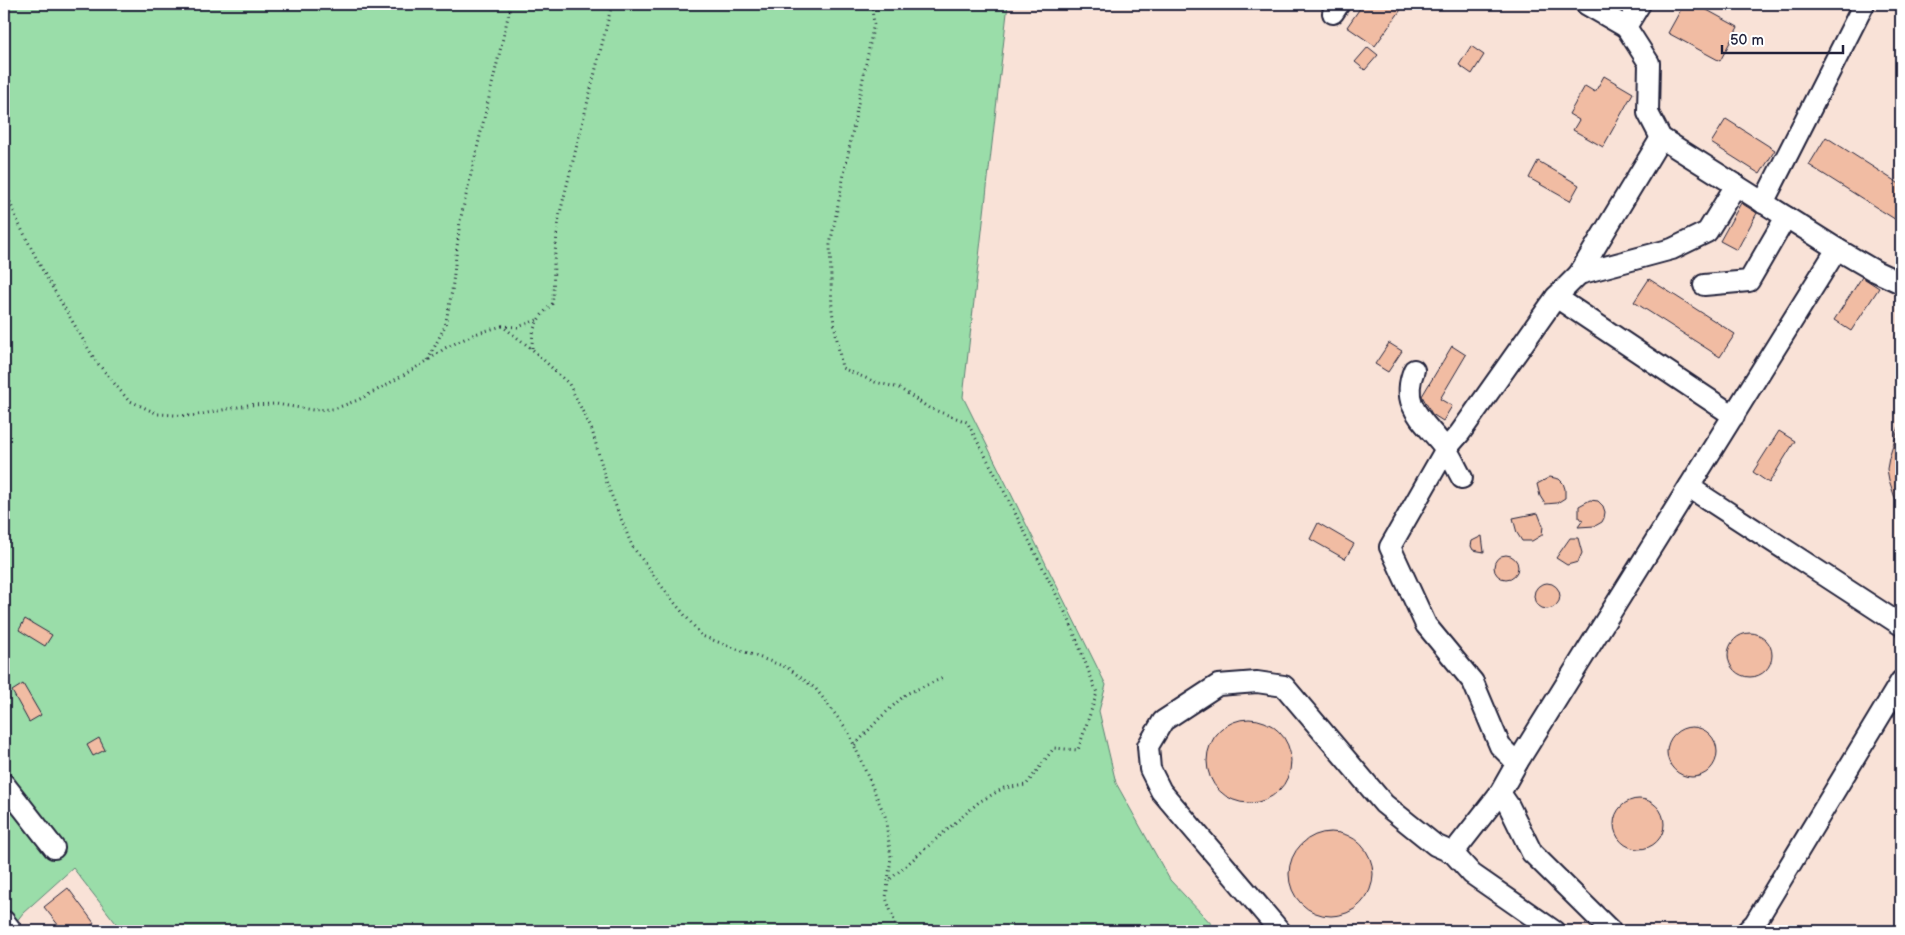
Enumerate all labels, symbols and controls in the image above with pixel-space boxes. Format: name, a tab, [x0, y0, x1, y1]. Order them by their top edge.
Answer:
scale bar	[1722, 22, 1844, 54]
text: 50 m	[1730, 31, 1764, 50]

